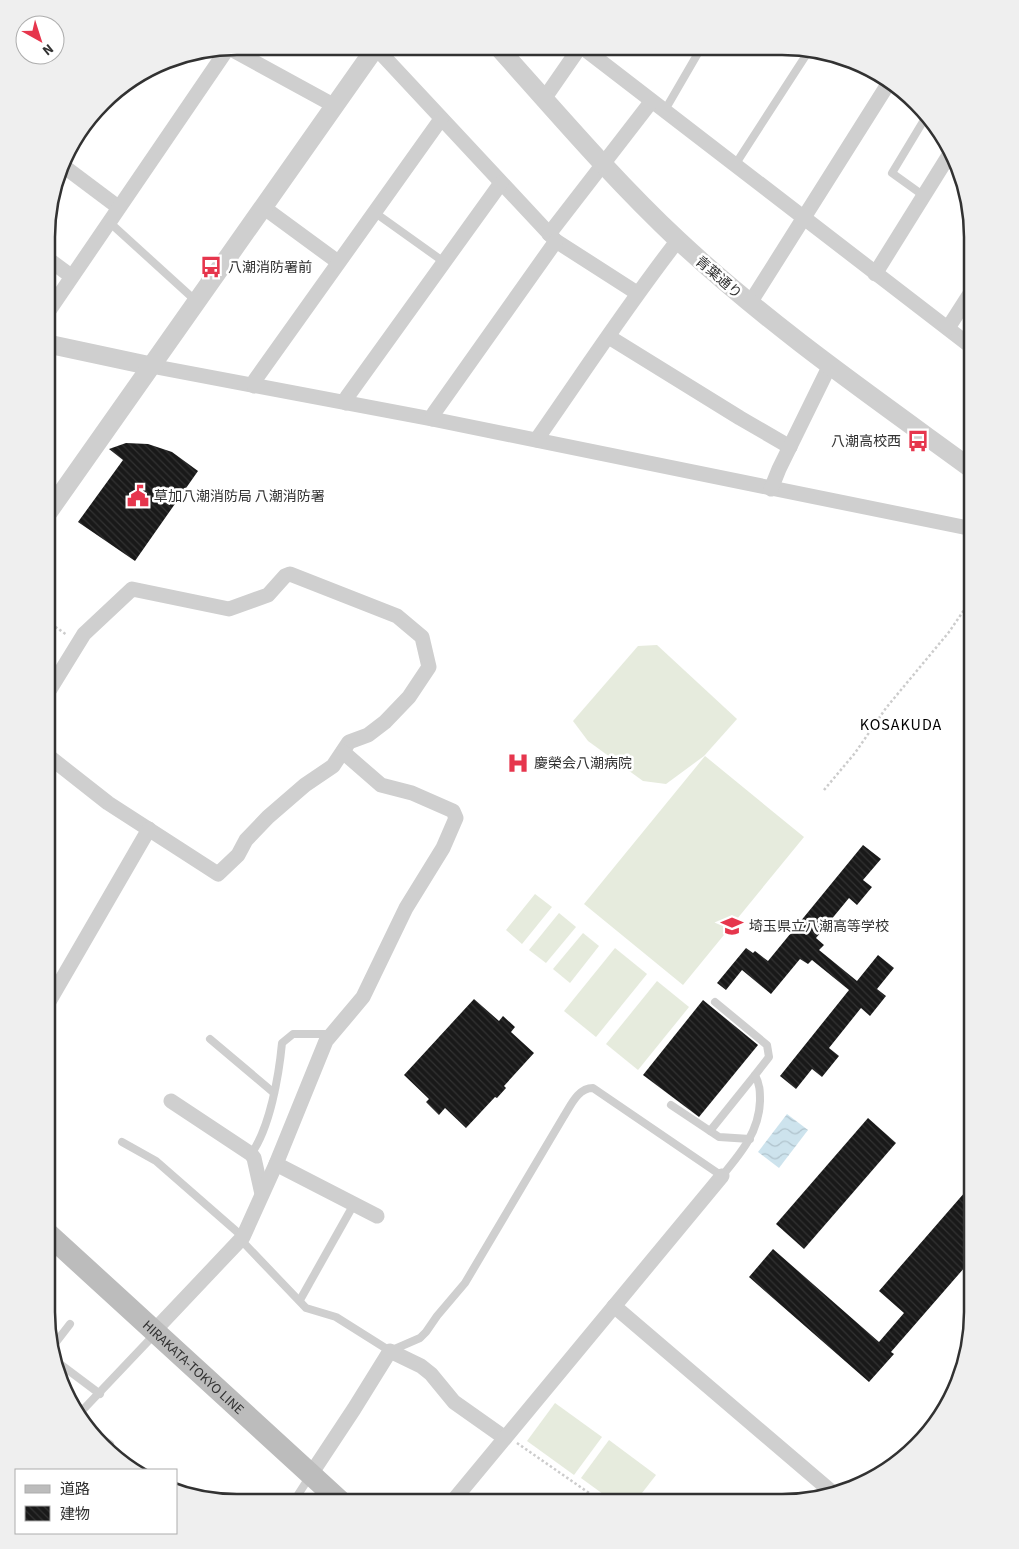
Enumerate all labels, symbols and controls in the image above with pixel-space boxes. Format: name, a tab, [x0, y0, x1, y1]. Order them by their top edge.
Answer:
north arrow	[15, 15, 65, 65]
text: N	[38, 39, 57, 60]
street label: 青葉通り	[691, 252, 746, 304]
bus stop icon: 八潮消防署前	[198, 254, 224, 280]
place label: 八潮消防署前	[228, 258, 312, 278]
bus stop icon: 八潮高校西	[905, 428, 931, 454]
place label: 八潮高校西	[831, 432, 901, 452]
public building icon: 草加八潮消防局 八潮消防署	[125, 483, 151, 509]
place label: 草加八潮消防局 八潮消防署	[154, 487, 325, 507]
district label: KOSAKUDA	[860, 714, 942, 736]
hospital icon: 慶榮会八潮病院	[505, 750, 531, 776]
place label: 慶榮会八潮病院	[534, 754, 632, 774]
school or university icon: 埼玉県立八潮高等学校	[719, 913, 745, 939]
place label: 埼玉県立八潮高等学校	[749, 917, 889, 937]
street label: HIRAKATA-TOKYO LINE	[138, 1316, 248, 1419]
legend	[15, 1469, 178, 1534]
text: 道路	[60, 1479, 90, 1500]
text: 建物	[60, 1504, 90, 1525]

